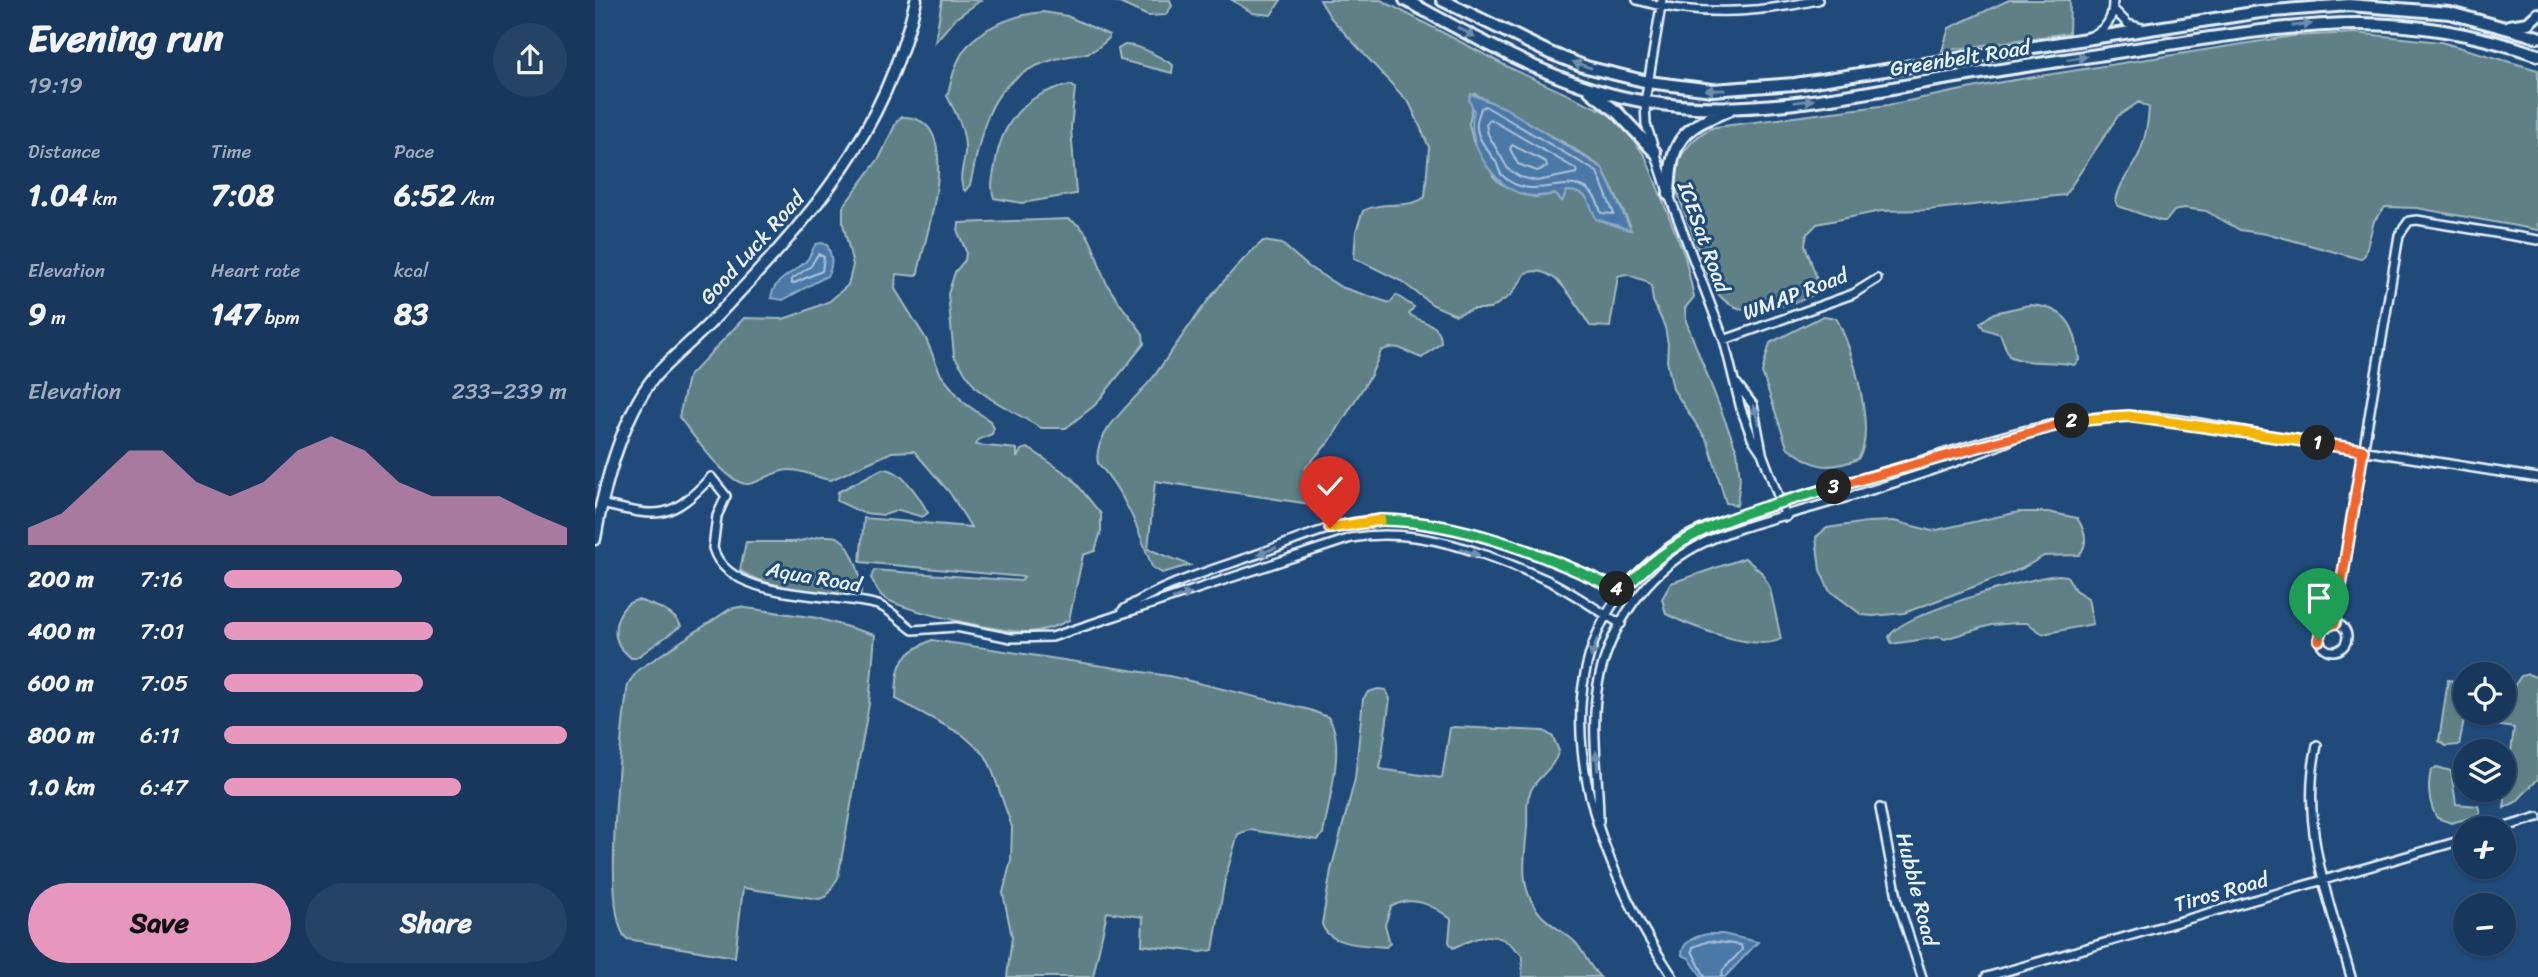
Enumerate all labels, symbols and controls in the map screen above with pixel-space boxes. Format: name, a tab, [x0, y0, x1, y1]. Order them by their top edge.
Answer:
text: Evening run	[28, 5, 224, 72]
one-way arrow	[2291, 19, 2313, 30]
button: share	[493, 23, 567, 97]
one-way arrow	[1456, 26, 1475, 38]
street label: Greenbelt Road	[1887, 28, 2035, 88]
one-way arrow	[2066, 53, 2088, 64]
one-way arrow	[1572, 59, 1593, 70]
text: 19:19	[28, 65, 83, 106]
one-way arrow	[1704, 84, 1726, 95]
one-way arrow	[1793, 95, 1815, 106]
text: Distance	[28, 135, 100, 168]
text: Time	[211, 135, 251, 168]
text: Pace	[394, 135, 434, 168]
text: 1.04	[28, 168, 88, 222]
text: 7:08	[211, 168, 274, 222]
text: 6:52	[394, 168, 456, 222]
street label: ICESat Road	[1666, 175, 1742, 300]
street label: Good Luck Road	[690, 180, 816, 314]
text: km	[88, 182, 117, 215]
text: /km	[456, 182, 495, 215]
text: Elevation	[28, 254, 105, 287]
text: Heart rate	[211, 254, 300, 287]
text: kcal	[394, 254, 429, 287]
street label: WMAP Road	[1737, 256, 1855, 332]
text: 9	[28, 287, 46, 341]
text: 147	[211, 287, 260, 341]
text: 83	[394, 287, 429, 341]
text: m	[46, 301, 66, 334]
text: bpm	[260, 301, 300, 334]
text: Elevation	[28, 371, 121, 412]
text: 233–239 m	[452, 371, 567, 412]
pin: 2	[2055, 404, 2089, 438]
text: 2	[2066, 404, 2077, 437]
one-way arrow	[1750, 405, 1761, 426]
pin: 1	[2301, 426, 2335, 460]
text: 1	[2313, 426, 2322, 459]
pin	[1300, 456, 1360, 528]
icon: check	[1311, 467, 1349, 505]
pin: 3	[1817, 470, 1851, 504]
text: 3	[1828, 470, 1839, 503]
one-way arrow	[1256, 546, 1277, 557]
one-way arrow	[1460, 547, 1481, 558]
street label: Aqua Road	[762, 550, 866, 604]
text: 200 m	[28, 559, 94, 600]
text: 7:16	[140, 559, 183, 600]
pin	[2289, 568, 2349, 640]
pin: 4	[1599, 572, 1635, 606]
text: 4	[1611, 572, 1622, 605]
icon: arrive	[2300, 579, 2338, 617]
one-way arrow	[1171, 590, 1192, 601]
text: 400 m	[28, 611, 95, 652]
text: 7:01	[140, 611, 184, 652]
one-way arrow	[1588, 637, 1599, 658]
map controls	[2453, 662, 2516, 956]
button: locate	[2453, 662, 2516, 725]
text: 600 m	[28, 663, 94, 704]
text: 7:05	[140, 663, 189, 704]
text: 800 m	[28, 715, 95, 756]
text: 6:11	[140, 715, 180, 756]
button: layers	[2453, 739, 2516, 802]
one-way arrow	[1591, 750, 1602, 772]
text: 1.0 km	[28, 767, 95, 808]
text: 6:47	[140, 767, 188, 808]
button: +	[2453, 816, 2516, 879]
street label: Hubble Road	[1885, 828, 1950, 952]
street label: Tiros Road	[2169, 860, 2275, 924]
button: Save	[28, 883, 291, 963]
button: Share	[305, 883, 567, 963]
button: −	[2453, 893, 2516, 956]

